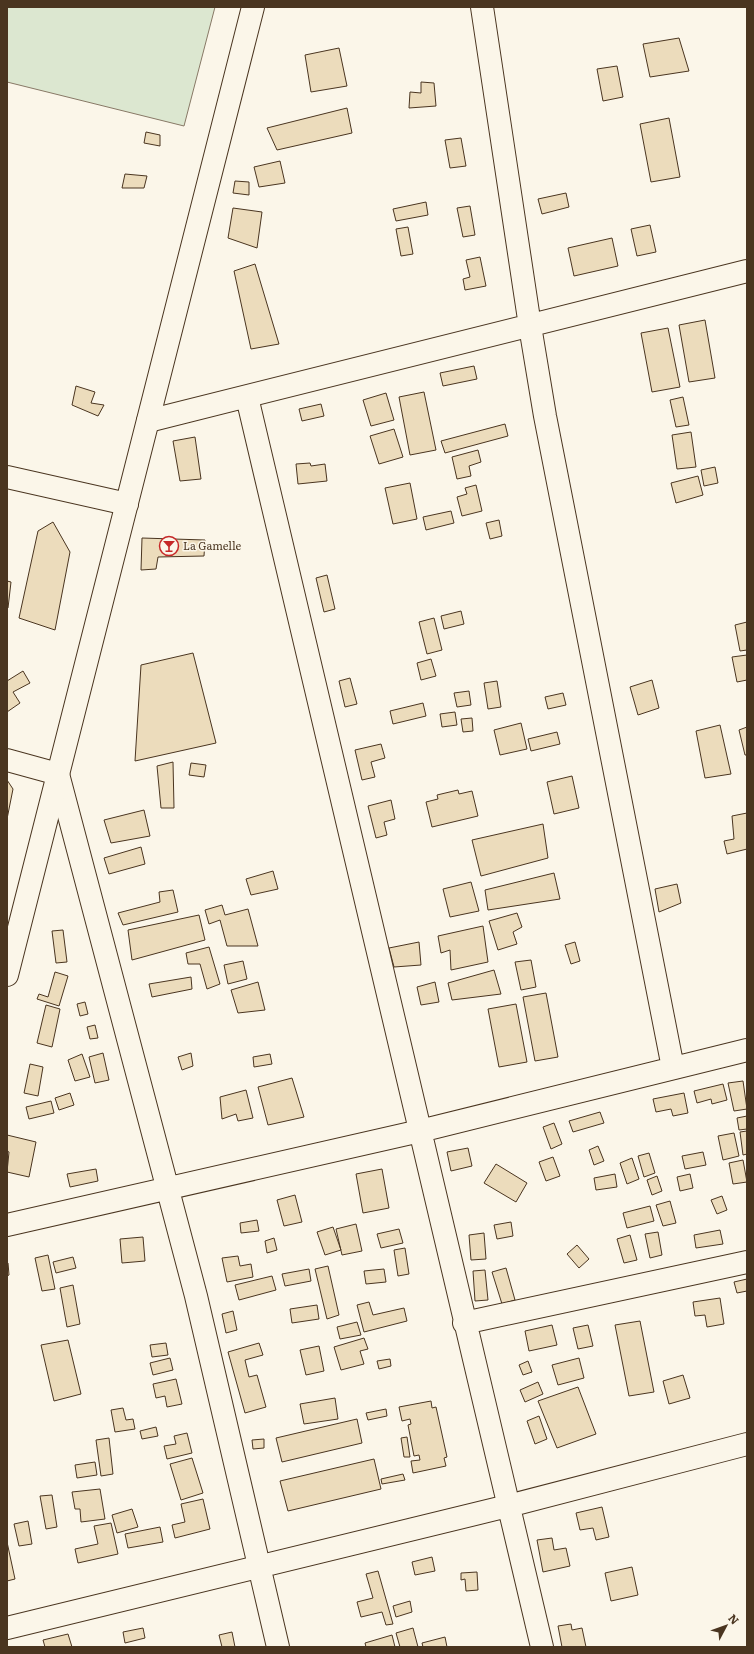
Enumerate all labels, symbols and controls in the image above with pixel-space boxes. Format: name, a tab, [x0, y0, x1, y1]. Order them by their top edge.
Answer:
bar icon: La Gamelle	[158, 535, 180, 557]
place label: La Gamelle	[183, 537, 242, 553]
north arrow	[706, 1606, 746, 1646]
text: N	[725, 1610, 743, 1628]

